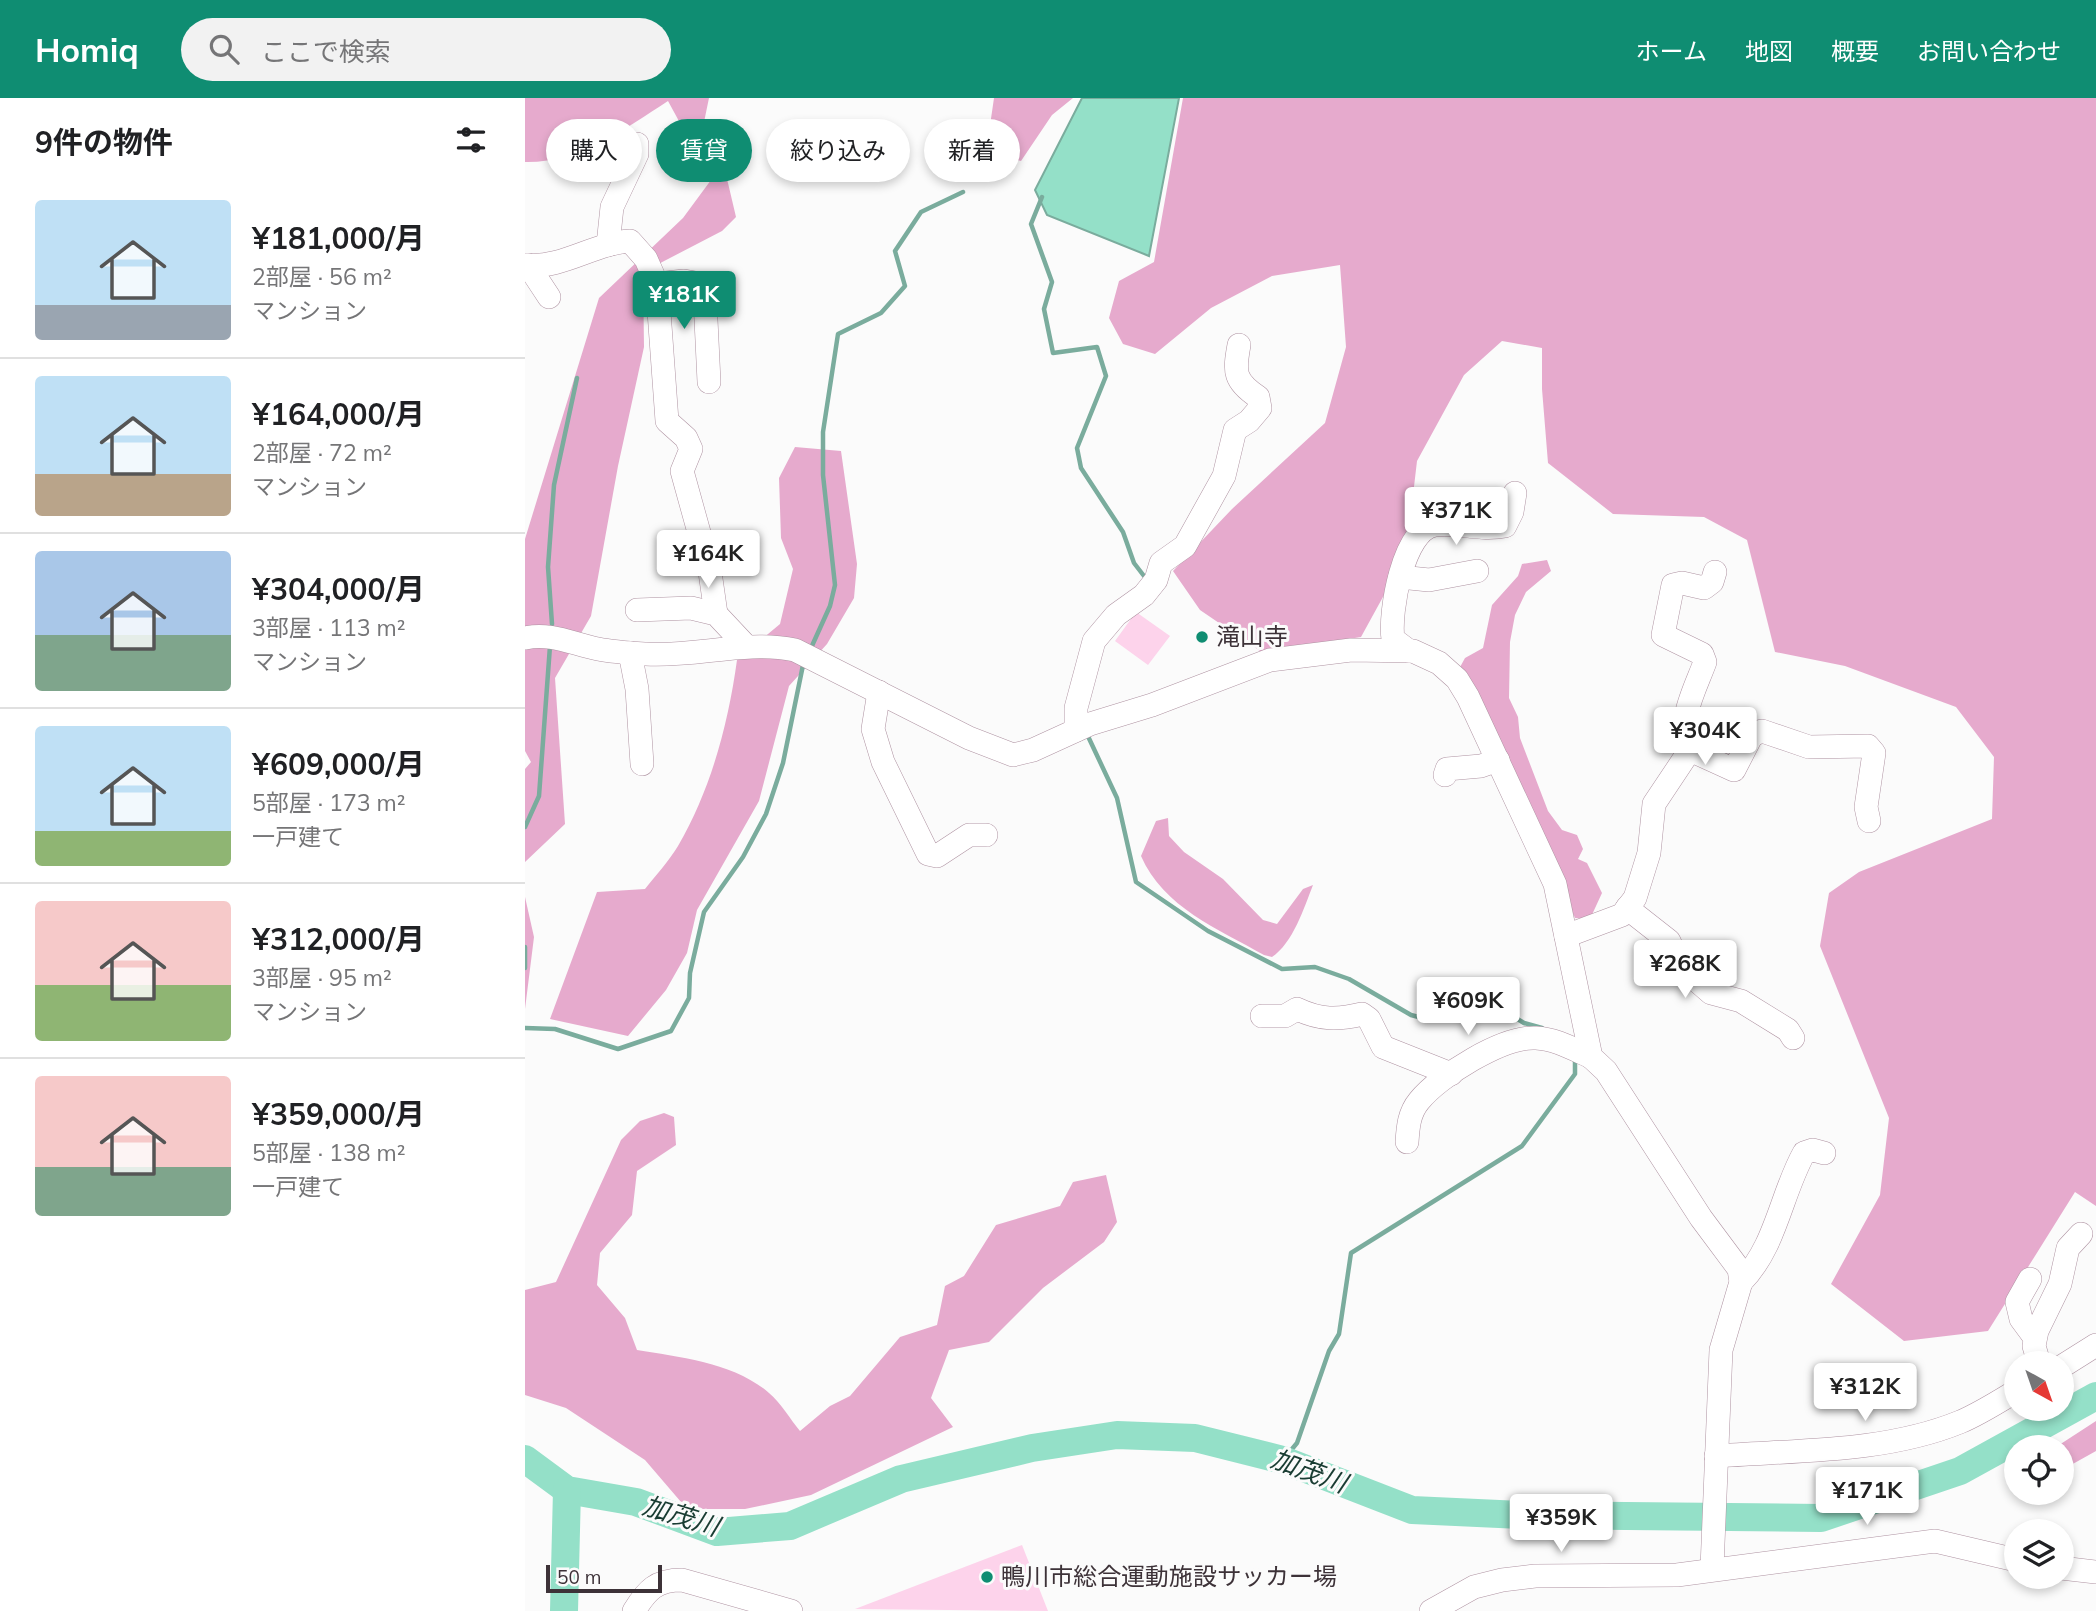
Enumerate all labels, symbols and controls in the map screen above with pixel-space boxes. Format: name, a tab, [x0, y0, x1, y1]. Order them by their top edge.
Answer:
search box	[181, 18, 671, 81]
text: Homiq	[35, 29, 139, 70]
icon: search	[205, 30, 243, 68]
text: ここで検索	[261, 35, 391, 68]
text: ホーム	[1636, 36, 1707, 66]
text: 地図	[1745, 36, 1793, 66]
text: 概要	[1831, 36, 1879, 66]
text: お問い合わせ	[1917, 36, 2061, 66]
chip: 購入	[546, 119, 642, 182]
chip: 賃貸	[656, 119, 752, 182]
chip: 絞り込み	[766, 119, 910, 182]
chip: 新着	[924, 119, 1020, 182]
icon: filters	[452, 121, 490, 159]
text: 9件の物件	[35, 123, 173, 161]
text: ¥181,000/月	[252, 219, 425, 257]
icon: home	[91, 228, 175, 312]
text: 2部屋 · 56 m²	[252, 262, 392, 291]
pin: ¥181K	[635, 272, 733, 331]
text: ¥181K	[649, 279, 719, 308]
text: マンション	[252, 296, 367, 325]
text: ¥164,000/月	[252, 395, 425, 433]
icon: home	[91, 404, 175, 488]
text: 2部屋 · 72 m²	[252, 438, 392, 467]
text: マンション	[252, 472, 367, 501]
pin: ¥371K	[1407, 488, 1505, 547]
text: ¥371K	[1421, 495, 1491, 524]
pin: ¥164K	[659, 531, 757, 590]
text: ¥164K	[673, 538, 743, 567]
text: ¥304,000/月	[252, 570, 425, 608]
icon: home	[91, 579, 175, 663]
text: 3部屋 · 113 m²	[252, 613, 405, 642]
place label: 滝山寺	[1216, 621, 1288, 651]
marker: 滝山寺	[1194, 629, 1210, 645]
text: マンション	[252, 647, 367, 676]
pin: ¥304K	[1656, 708, 1754, 767]
text: ¥304K	[1670, 715, 1740, 744]
text: ¥609,000/月	[252, 745, 425, 783]
icon: home	[91, 754, 175, 838]
text: 5部屋 · 173 m²	[252, 788, 405, 817]
text: 一戸建て	[252, 822, 344, 851]
text: ¥312,000/月	[252, 920, 425, 958]
icon: home	[91, 929, 175, 1013]
pin: ¥268K	[1636, 940, 1734, 1000]
text: ¥268K	[1650, 948, 1720, 977]
text: 3部屋 · 95 m²	[252, 963, 392, 992]
pin: ¥609K	[1419, 978, 1517, 1037]
text: ¥609K	[1433, 985, 1503, 1014]
text: マンション	[252, 997, 367, 1026]
text: ¥359,000/月	[252, 1095, 425, 1133]
icon: home	[91, 1104, 175, 1188]
text: 5部屋 · 138 m²	[252, 1138, 405, 1167]
text: 一戸建て	[252, 1172, 344, 1201]
north arrow	[2004, 1351, 2074, 1421]
map controls	[2004, 1351, 2074, 1589]
pin: ¥312K	[1816, 1364, 1914, 1423]
text: ¥312K	[1830, 1371, 1900, 1400]
button: locate	[2004, 1435, 2074, 1505]
water label: 加茂川	[1267, 1442, 1354, 1500]
pin: ¥171K	[1818, 1468, 1916, 1527]
text: ¥171K	[1832, 1475, 1902, 1504]
water label: 加茂川	[639, 1488, 726, 1544]
pin: ¥359K	[1512, 1494, 1610, 1554]
text: ¥359K	[1526, 1502, 1596, 1531]
button: layers	[2004, 1519, 2074, 1589]
place label: 鴨川市総合運動施設サッカー場	[1001, 1561, 1337, 1591]
scale bar	[546, 1562, 661, 1594]
text: 50 m	[557, 1565, 601, 1589]
marker: 鴨川市総合運動施設サッカー場	[979, 1569, 995, 1585]

